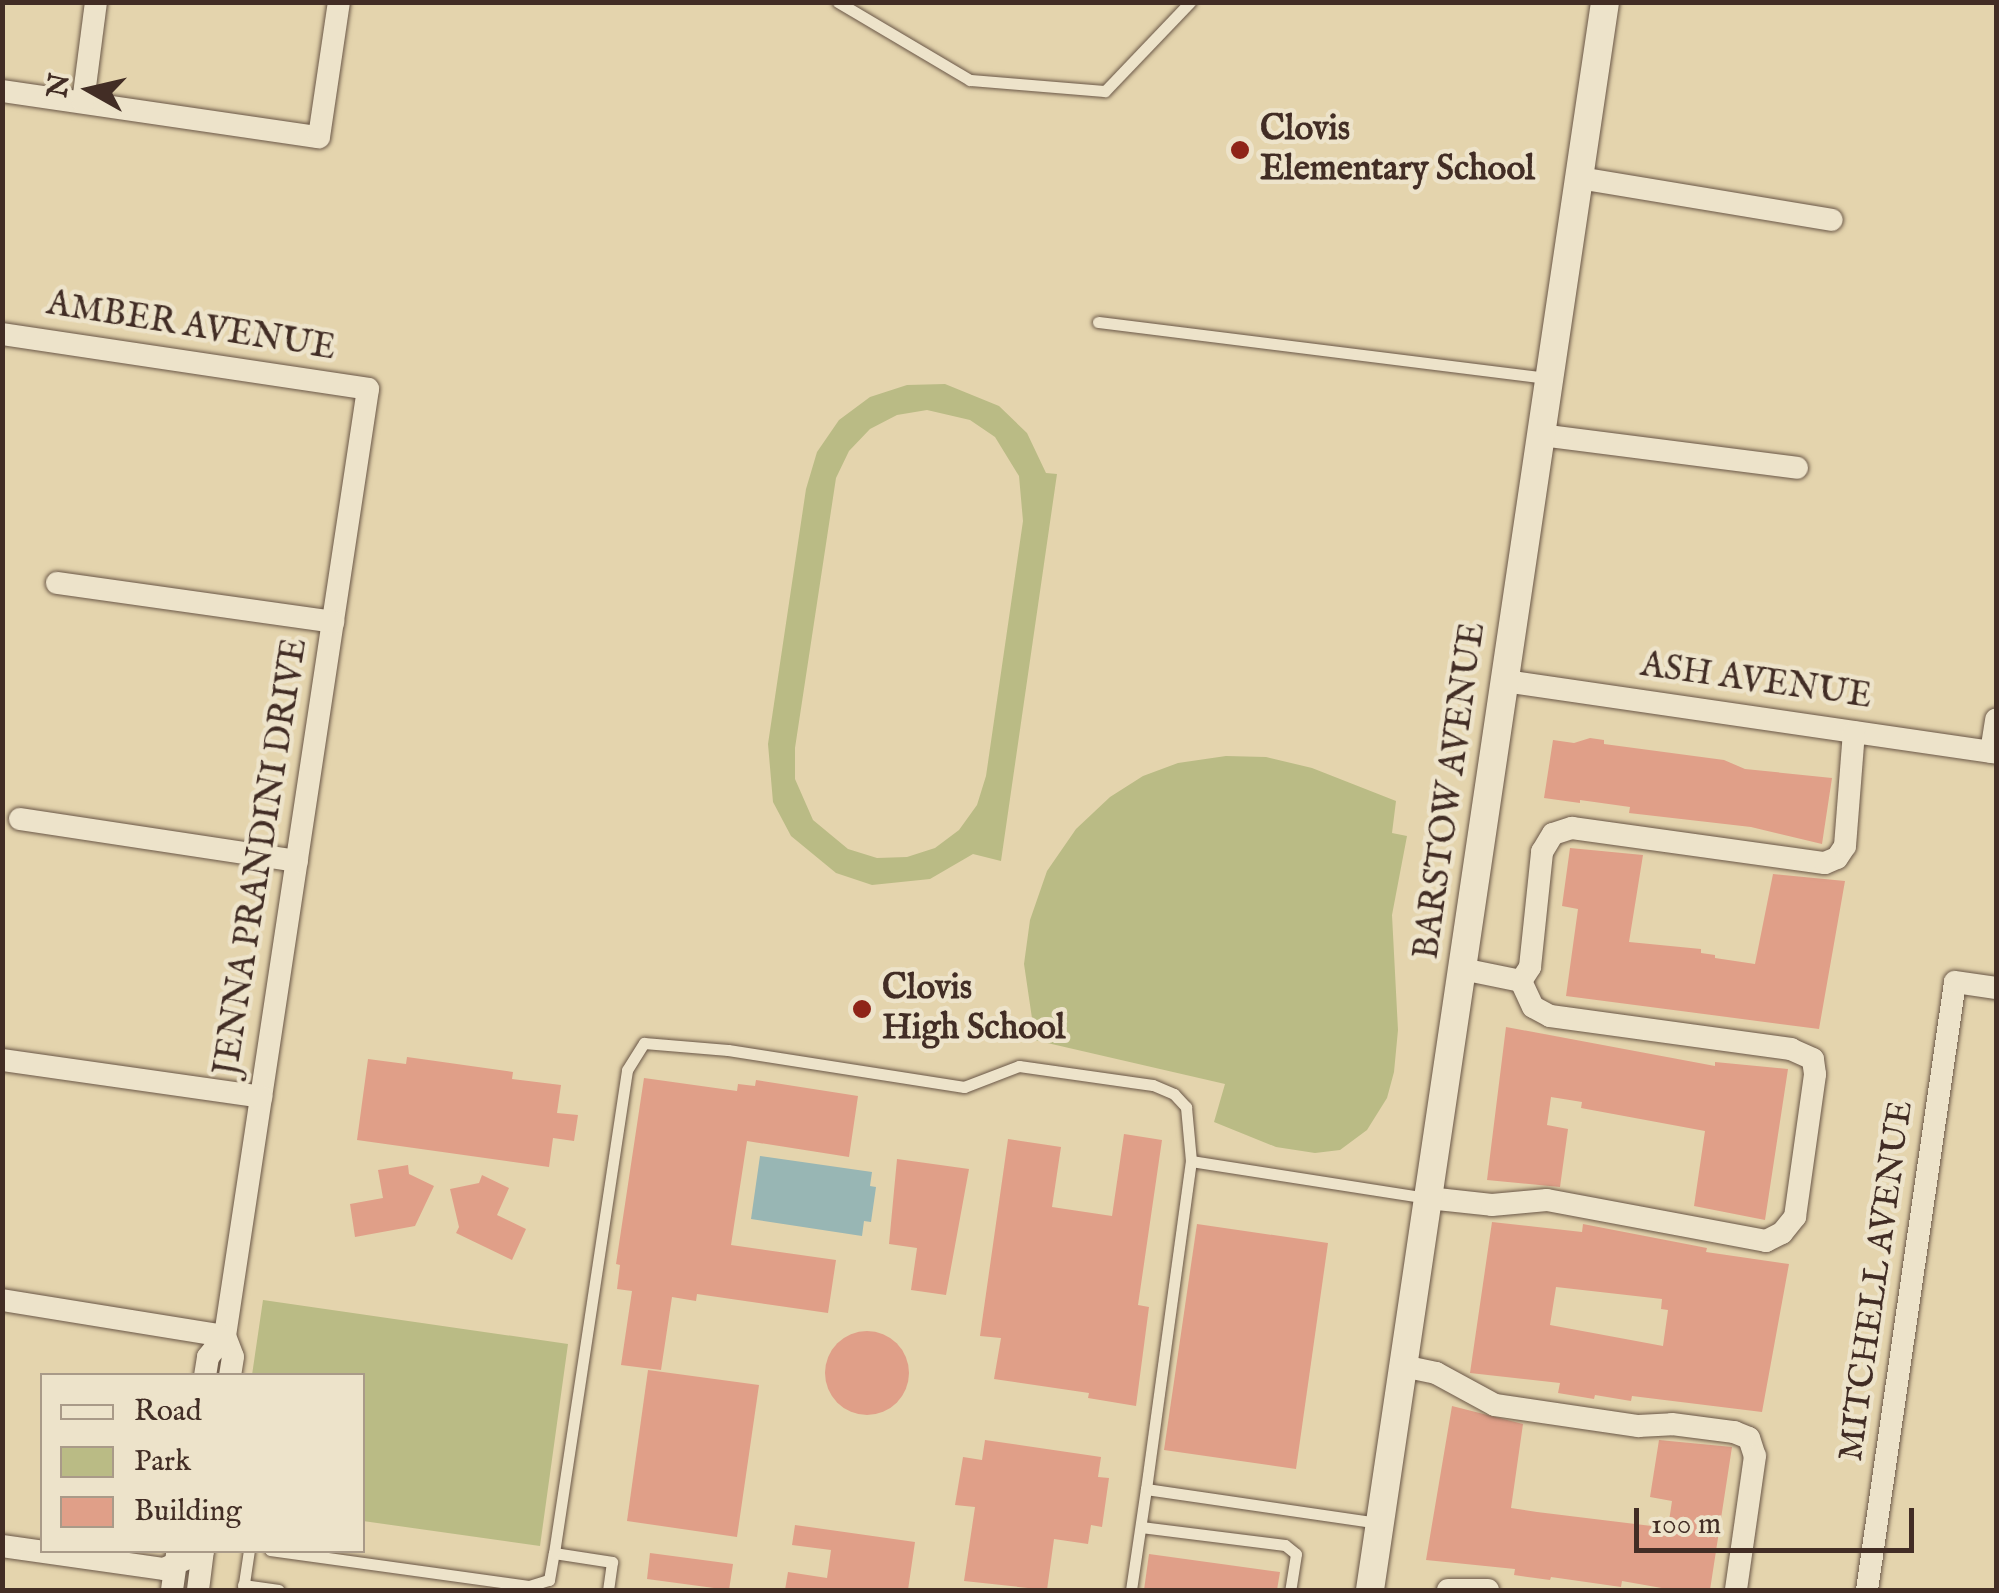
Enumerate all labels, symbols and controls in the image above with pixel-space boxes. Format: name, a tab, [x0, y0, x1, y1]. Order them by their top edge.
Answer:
north arrow	[40, 40, 140, 140]
text: N	[41, 71, 79, 100]
place label: Clovis Elementary School	[1260, 109, 1535, 191]
marker: Clovis Elementary School	[1229, 139, 1251, 161]
street label: AMBER AVENUE	[44, 283, 338, 371]
street label: BARSTOW AVENUE	[1407, 620, 1495, 962]
street label: JENNA PRANDINI DRIVE	[207, 635, 317, 1079]
street label: ASH AVENUE	[1638, 645, 1874, 719]
place label: Clovis High School	[882, 968, 1065, 1050]
marker: Clovis High School	[851, 998, 873, 1020]
street label: MITCHELL AVENUE	[1831, 1098, 1923, 1464]
legend	[40, 1373, 365, 1553]
text: Road	[134, 1393, 202, 1431]
text: Park	[134, 1443, 191, 1481]
scale bar	[1639, 1488, 1919, 1550]
text: Building	[134, 1493, 242, 1531]
text: 100 m	[1651, 1506, 1721, 1544]

